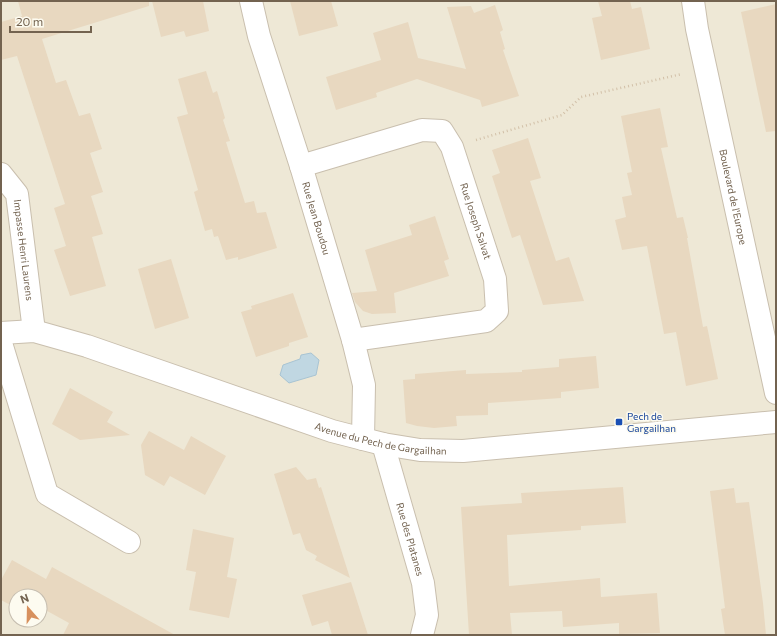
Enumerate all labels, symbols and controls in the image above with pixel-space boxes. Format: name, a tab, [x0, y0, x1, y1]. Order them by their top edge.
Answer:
scale bar	[10, 8, 91, 34]
text: 20 m	[16, 14, 43, 28]
street label: Boulevard de l'Europe	[717, 148, 750, 246]
street label: Rue Jean Boudou	[300, 180, 333, 256]
street label: Rue Joseph Salvat	[458, 181, 494, 261]
street label: Impasse Henri Laurens	[12, 199, 36, 302]
place label: Pech de Gargailhan	[627, 410, 676, 434]
marker: Pech de Gargailhan	[614, 417, 624, 427]
street label: Avenue du Pech de Gargailhan	[313, 420, 447, 457]
street label: Rue des Platanes	[394, 501, 427, 578]
north arrow	[8, 588, 48, 628]
text: N	[18, 591, 31, 606]

